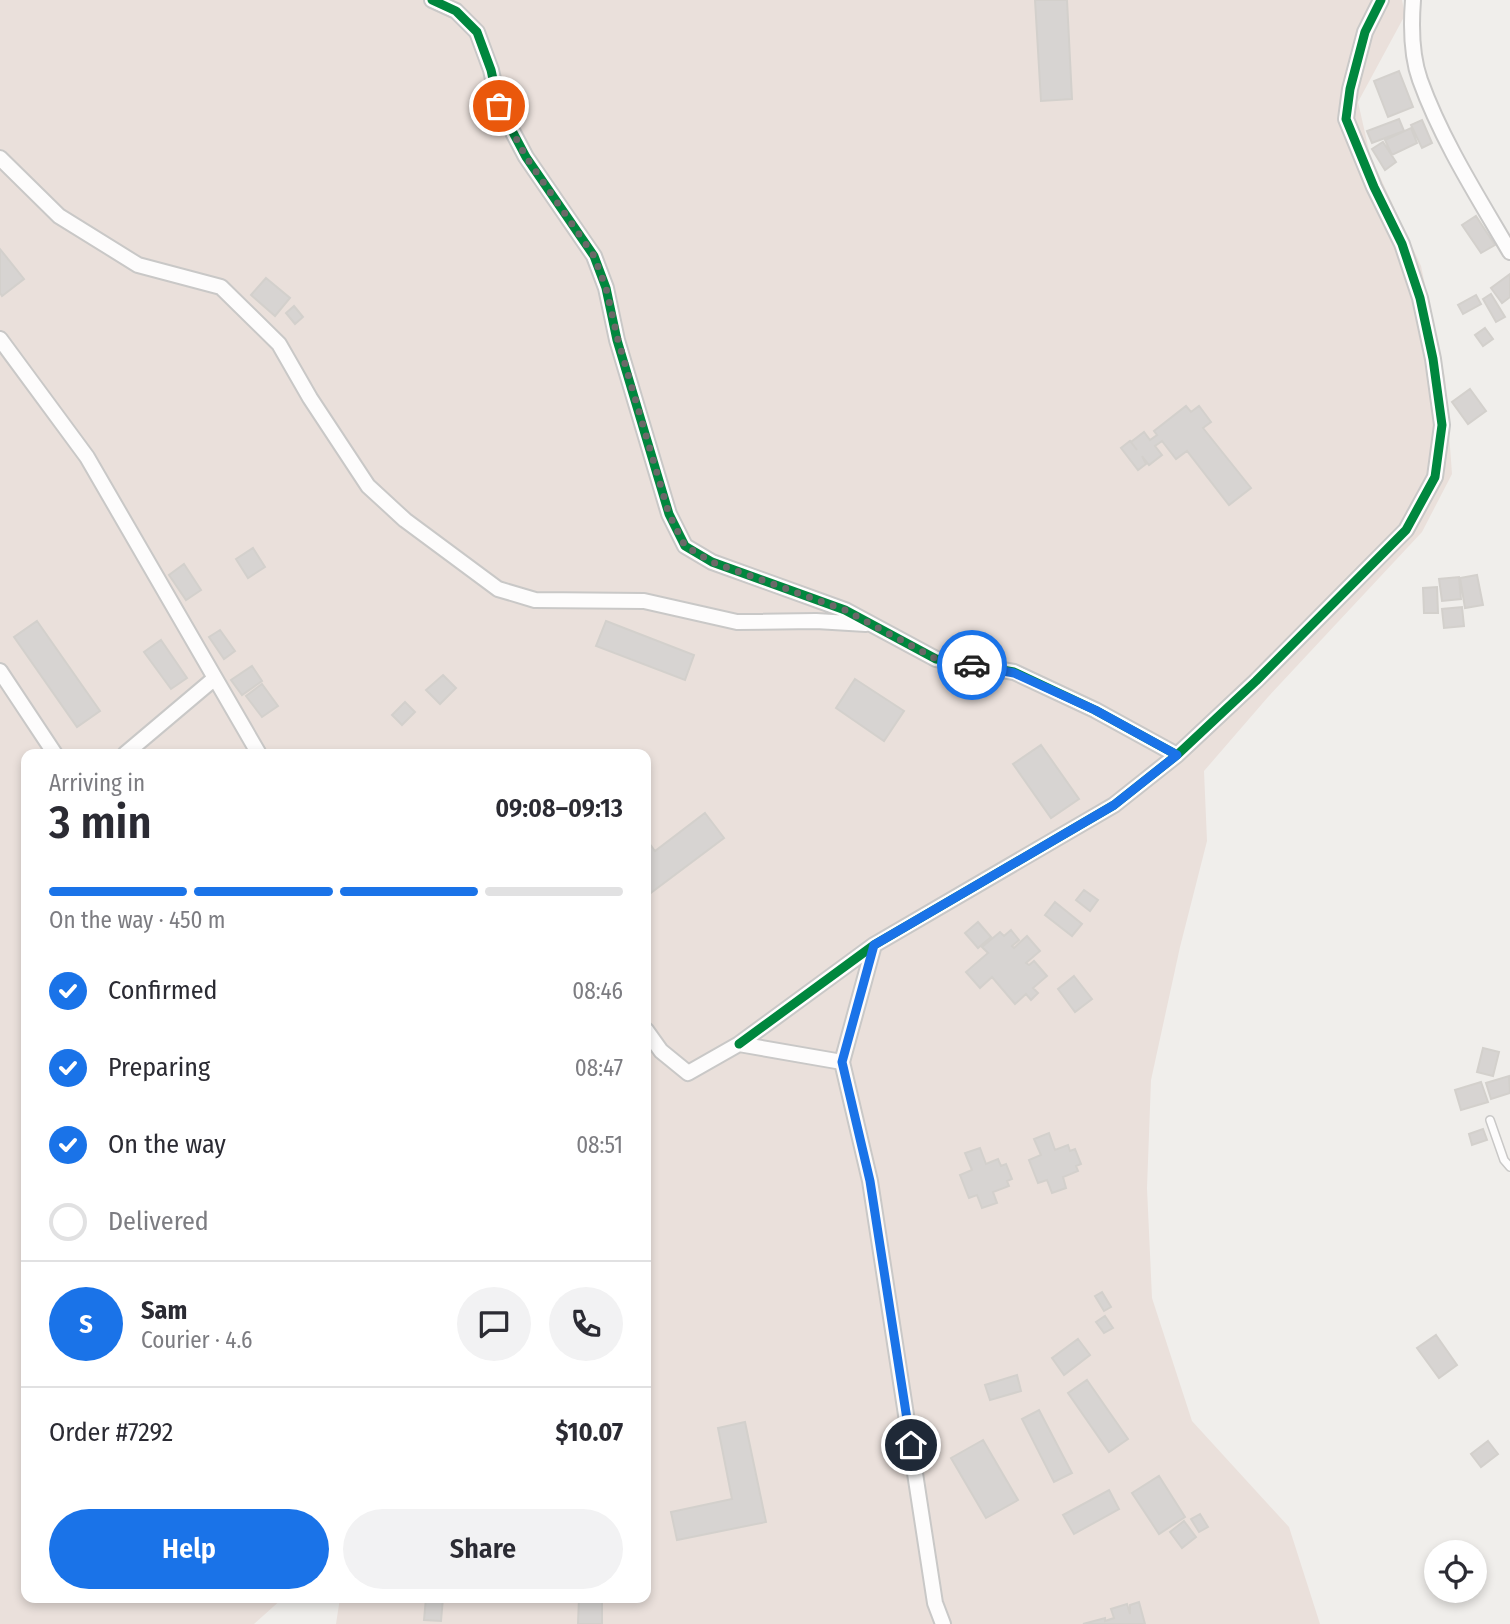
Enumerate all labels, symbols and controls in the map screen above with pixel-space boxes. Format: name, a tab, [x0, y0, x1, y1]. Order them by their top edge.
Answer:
pin	[469, 76, 529, 136]
icon: bag	[480, 87, 518, 125]
courier	[937, 630, 1007, 700]
icon: car	[953, 646, 991, 684]
text: Arriving in	[49, 769, 145, 797]
text: 09:08–09:13	[495, 793, 623, 824]
text: 3 min	[49, 795, 152, 850]
text: On the way · 450 m	[49, 906, 226, 934]
icon: check	[49, 972, 87, 1010]
text: Confirmed	[108, 975, 218, 1006]
text: 08:46	[572, 977, 623, 1005]
icon: check	[49, 1049, 87, 1087]
text: Preparing	[108, 1052, 210, 1083]
text: 08:47	[575, 1054, 623, 1082]
icon: check	[49, 1126, 87, 1164]
text: On the way	[108, 1129, 226, 1160]
text: 08:51	[576, 1131, 623, 1159]
text: Delivered	[108, 1206, 209, 1237]
button: chat	[457, 1287, 531, 1361]
button: phone	[549, 1287, 623, 1361]
text: Sam	[141, 1295, 187, 1326]
text: S	[79, 1309, 93, 1340]
text: Courier · 4.6	[141, 1326, 252, 1354]
pin	[881, 1415, 941, 1475]
text: Order #7292	[49, 1417, 173, 1448]
text: $10.07	[555, 1417, 623, 1448]
icon: home	[892, 1426, 930, 1464]
button: Help	[49, 1509, 329, 1589]
button: Share	[343, 1509, 623, 1589]
map controls	[1424, 1540, 1487, 1603]
button: locate	[1424, 1540, 1487, 1603]

